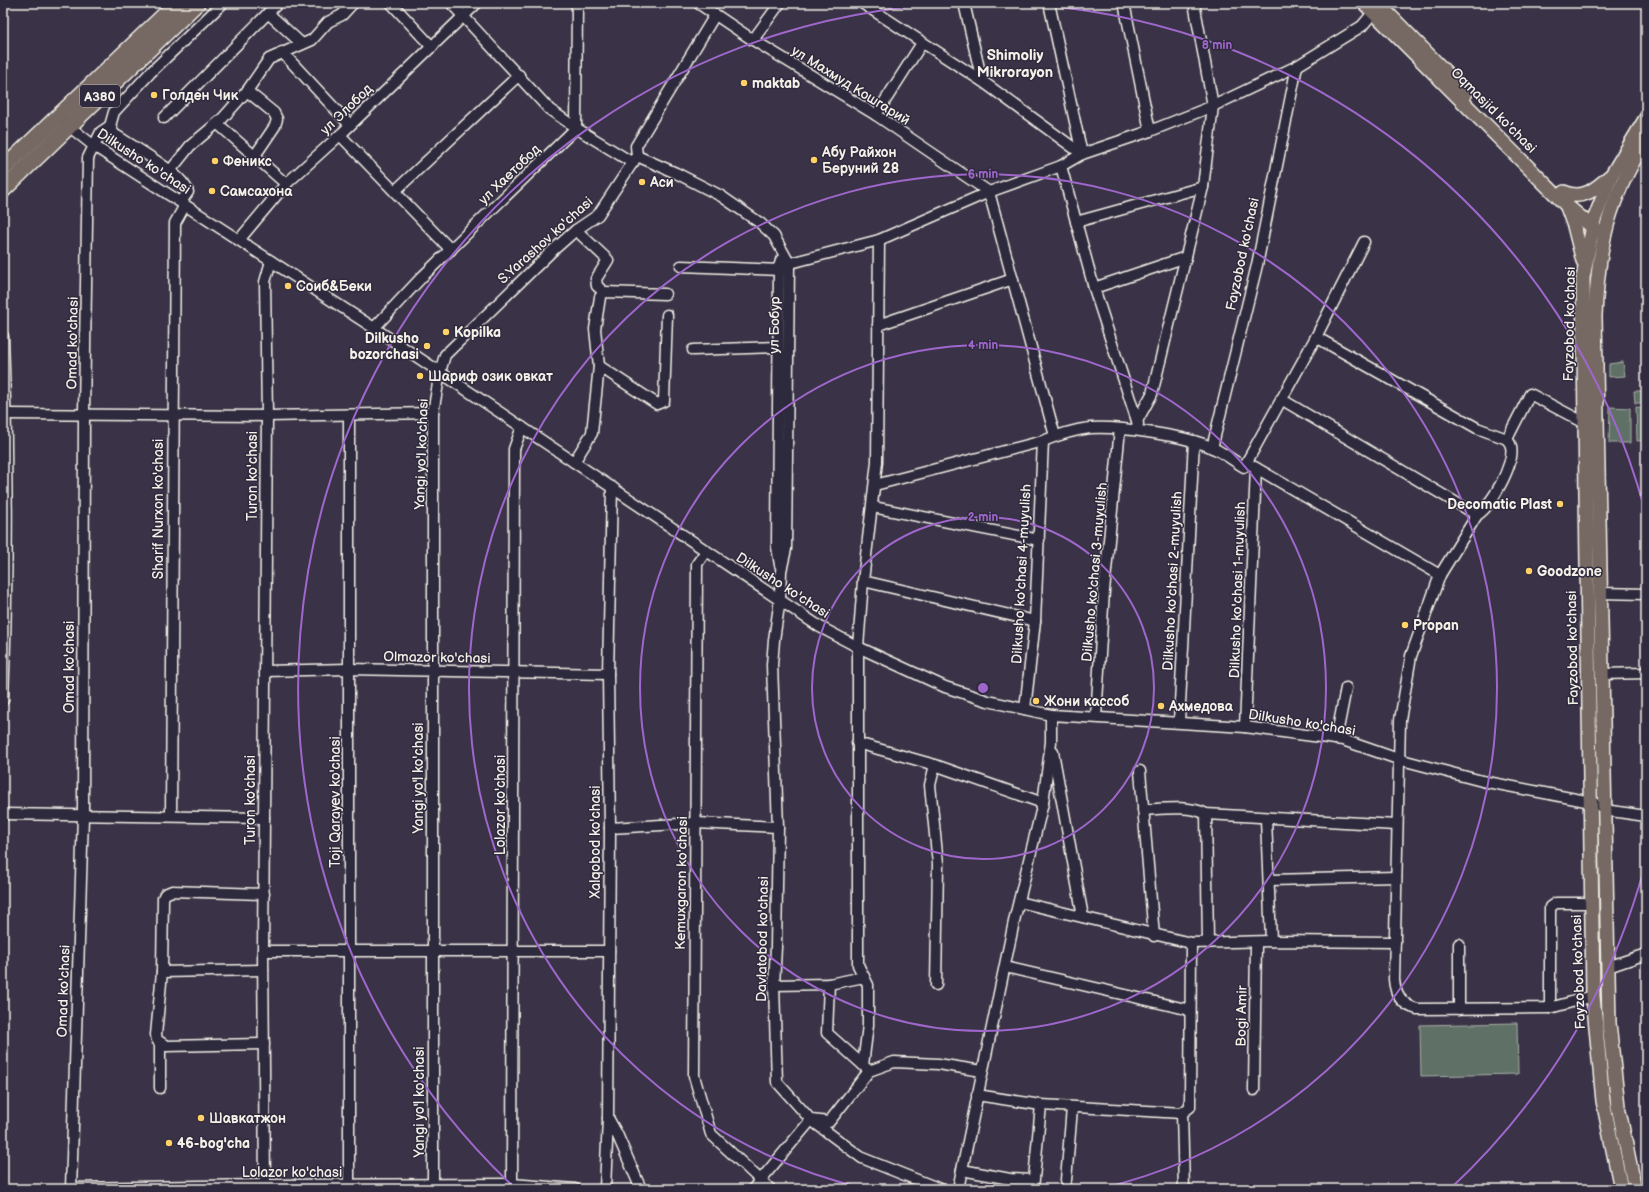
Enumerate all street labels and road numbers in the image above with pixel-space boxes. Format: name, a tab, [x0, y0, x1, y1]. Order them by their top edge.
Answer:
street label: ул Махмуд Кошгарий	[788, 42, 913, 129]
street label: Oqmasjid ko'chasi	[1447, 64, 1540, 157]
street label: ул Элобод	[317, 80, 376, 138]
road number: A380	[80, 85, 120, 107]
street label: Dilkusho ko'chasi	[94, 125, 194, 198]
street label: ул Хаетобод	[475, 140, 544, 208]
street label: S.Yarashov ko'chasi	[494, 193, 596, 288]
street label: Fayzobod ko'chasi	[1222, 196, 1263, 312]
street label: Fayzobod ko'chasi	[1560, 266, 1579, 382]
street label: ул Бобур	[766, 296, 783, 354]
street label: Omad ko'chasi	[63, 297, 82, 389]
street label: Yangi yo'l ko'chasi	[411, 398, 432, 511]
street label: Turon ko'chasi	[244, 431, 261, 521]
street label: Sharif Nurxon ko'chasi	[150, 439, 167, 579]
street label: Dilkusho ko'chasi 3-muyulish	[1078, 481, 1111, 663]
street label: Dilkusho ko'chasi 4-muyulish	[1008, 483, 1035, 664]
street label: Dilkusho ko'chasi 2-muyulish	[1159, 491, 1186, 671]
street label: Dilkusho ko'chasi 1-muyulish	[1226, 501, 1249, 679]
street label: Dilkusho ko'chasi	[733, 549, 833, 622]
street label: Fayzobod ko'chasi	[1563, 590, 1582, 706]
street label: Omad ko'chasi	[61, 621, 78, 713]
street label: Olmazor ko'chasi	[383, 648, 491, 667]
street label: Dilkusho ko'chasi	[1247, 706, 1357, 739]
street label: Yangi yo'l ko'chasi	[410, 722, 427, 835]
street label: Toji Qarayev ko'chasi	[327, 736, 344, 868]
street label: Turon ko'chasi	[242, 755, 259, 845]
street label: Lolazor ko'chasi	[492, 755, 509, 855]
street label: Xalqobod ko'chasi	[587, 785, 604, 900]
street label: Kemuxgaron ko'chasi	[672, 816, 691, 950]
street label: Davlatobod ko'chasi	[753, 876, 772, 1002]
street label: Fayzobod ko'chasi	[1568, 914, 1589, 1030]
street label: Omad ko'chasi	[53, 944, 74, 1038]
street label: Bogi Amir	[1232, 984, 1251, 1047]
street label: Yangi yo'l ko'chasi	[411, 1046, 428, 1159]
street label: Lolazor ko'chasi	[242, 1164, 342, 1181]

